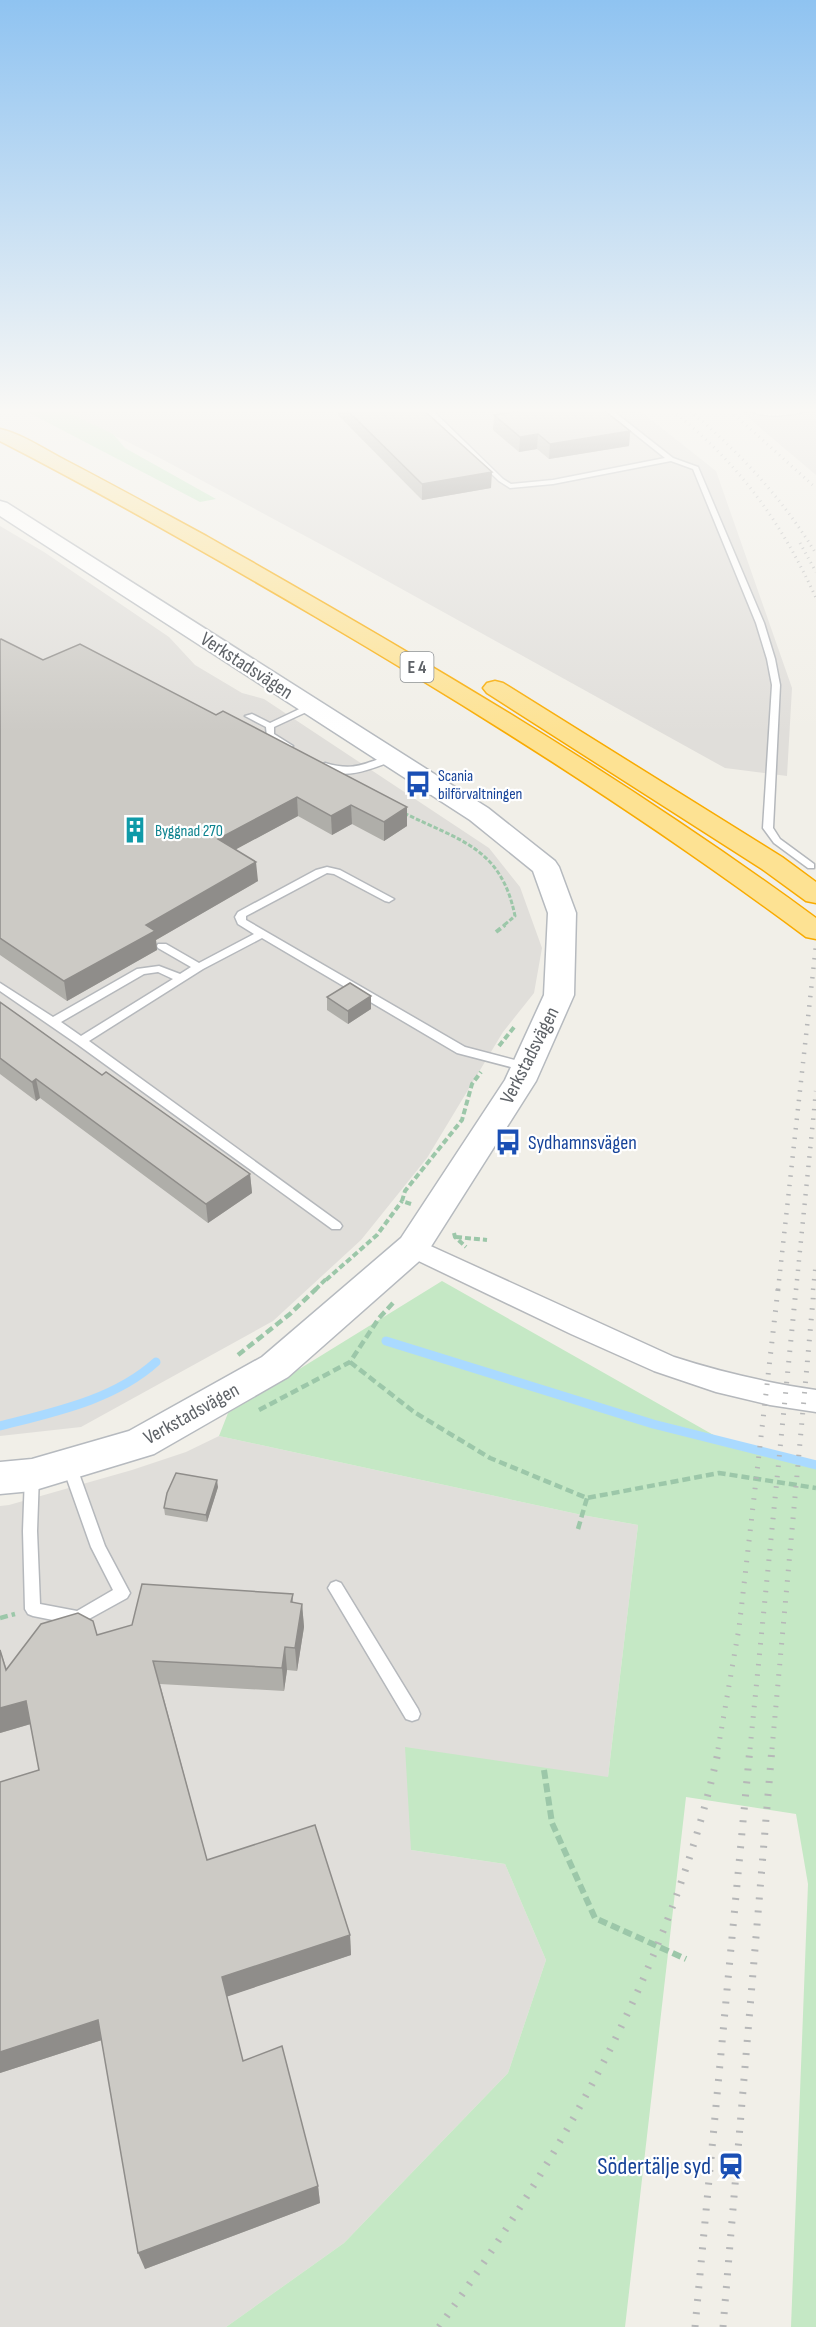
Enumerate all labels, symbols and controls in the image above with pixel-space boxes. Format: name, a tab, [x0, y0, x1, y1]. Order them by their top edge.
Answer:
street label: Verkstadsvägen	[196, 627, 297, 705]
road number: E 4	[400, 652, 434, 682]
place label: Scania bilförvaltningen	[438, 767, 522, 804]
bus stop icon: Scania bilförvaltningen	[403, 769, 433, 799]
building icon: Byggnad 270	[120, 815, 150, 845]
place label: Byggnad 270	[155, 822, 223, 841]
street label: Verkstadsvägen	[495, 1003, 565, 1108]
bus stop icon: Sydhamnsvägen	[493, 1127, 523, 1157]
place label: Sydhamnsvägen	[528, 1131, 637, 1155]
street label: Verkstadsvägen	[140, 1378, 243, 1450]
station icon: Södertälje syd	[716, 2151, 746, 2181]
place label: Södertälje syd	[597, 2152, 711, 2181]

